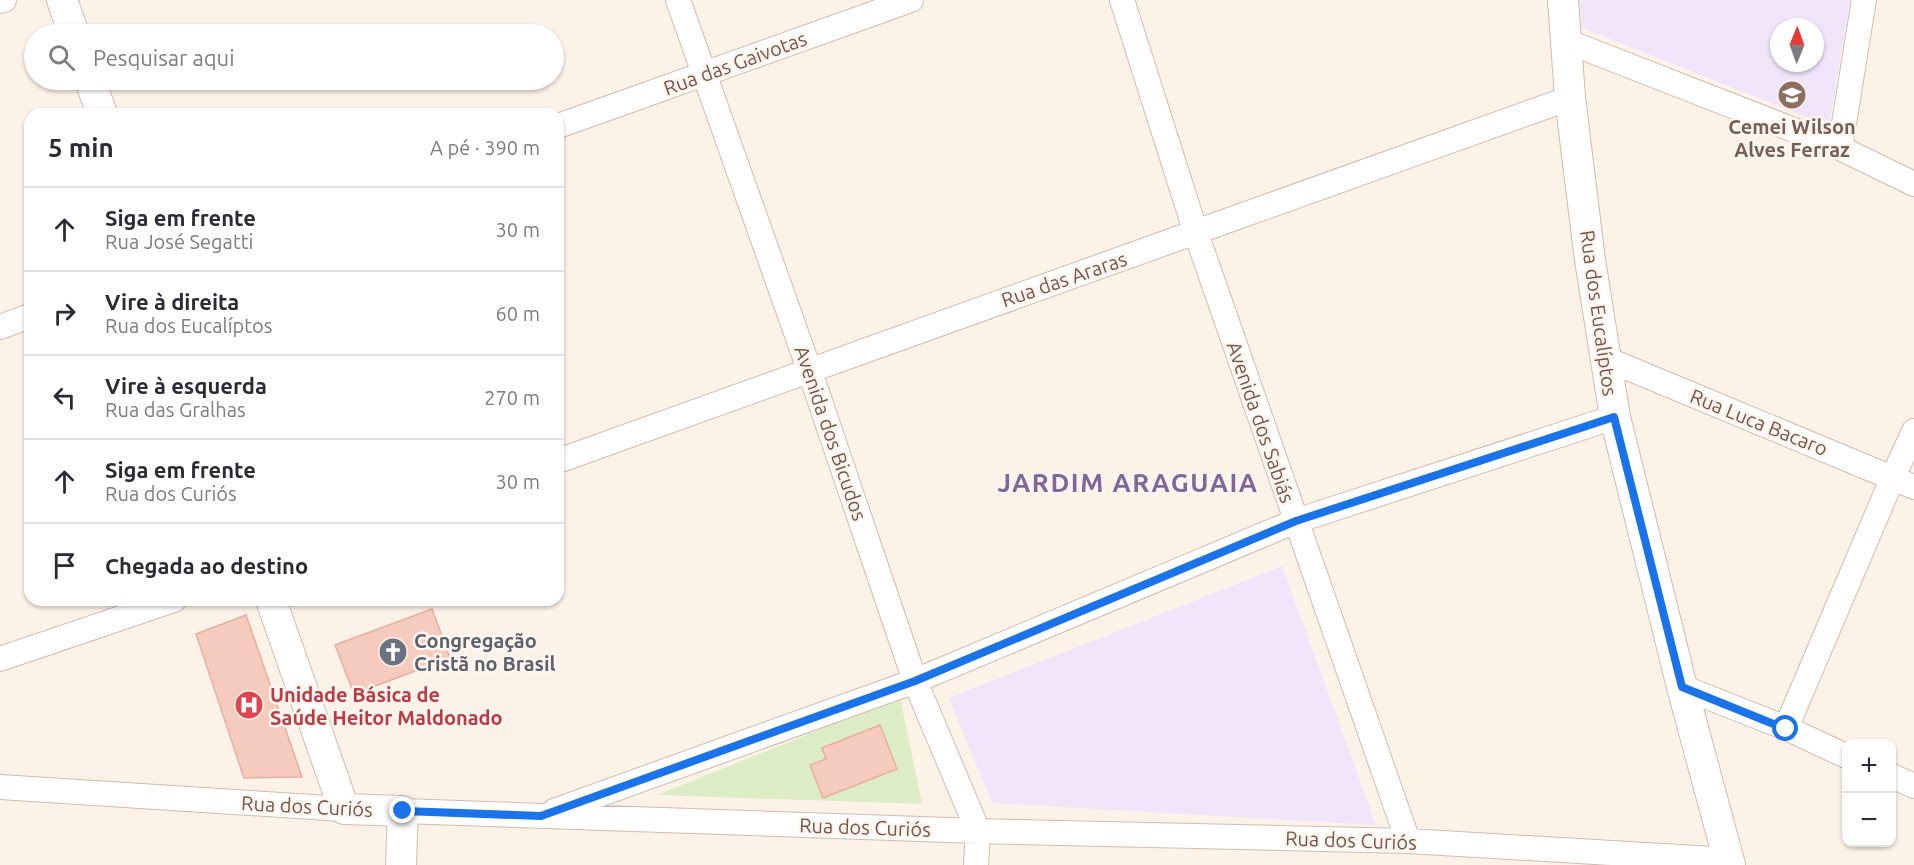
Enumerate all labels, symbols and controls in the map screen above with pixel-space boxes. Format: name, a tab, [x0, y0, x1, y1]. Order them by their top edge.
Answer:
north arrow	[1770, 18, 1824, 72]
search box	[24, 24, 564, 90]
street label: Rua das Gaivotas	[660, 26, 810, 100]
icon: search	[45, 41, 78, 74]
text: Pesquisar aqui	[93, 45, 235, 70]
school or university icon: Cemei Wilson Alves Ferraz	[1776, 79, 1808, 111]
place label: Cemei Wilson Alves Ferraz	[1728, 115, 1856, 161]
text: 5 min	[48, 133, 114, 162]
text: A pé · 390 m	[430, 136, 540, 159]
text: Siga em frente	[105, 205, 256, 230]
icon: ahead	[48, 213, 81, 246]
text: 30 m	[496, 218, 540, 241]
street label: Rua dos Eucalíptos	[1576, 229, 1622, 397]
text: Rua José Segatti	[105, 230, 253, 253]
street label: Rua das Araras	[998, 247, 1130, 311]
text: Vire à direita	[105, 289, 239, 314]
icon: right	[48, 297, 81, 330]
text: 60 m	[496, 302, 540, 325]
text: Rua dos Eucalíptos	[105, 314, 272, 337]
street label: Avenida dos Sabiás	[1223, 338, 1299, 506]
street label: Avenida dos Bicudos	[790, 343, 872, 523]
text: Vire à esquerda	[105, 373, 267, 398]
icon: left	[48, 381, 81, 414]
street label: Rua Luca Bacaro	[1687, 384, 1831, 460]
text: 270 m	[484, 386, 540, 409]
text: Rua das Gralhas	[105, 398, 246, 421]
text: Siga em frente	[105, 457, 256, 482]
icon: ahead	[48, 465, 81, 498]
district label: JARDIM ARAGUAIA	[997, 468, 1259, 497]
text: 30 m	[496, 470, 540, 493]
text: Rua dos Curiós	[105, 482, 237, 505]
icon: arrive	[48, 549, 81, 582]
text: Chegada ao destino	[105, 553, 308, 578]
place label: Congregação Cristã no Brasil	[414, 629, 556, 675]
church icon: Congregação Cristã no Brasil	[377, 636, 409, 668]
place label: Unidade Básica de Saúde Heitor Maldonado	[270, 683, 503, 729]
hospital icon: Unidade Básica de Saúde Heitor Maldonado	[233, 689, 265, 721]
route start	[1772, 715, 1798, 741]
map controls	[1842, 739, 1896, 847]
button: +	[1842, 739, 1896, 793]
street label: Rua dos Curiós	[241, 791, 373, 821]
button: −	[1842, 793, 1896, 847]
route end	[389, 797, 415, 823]
street label: Rua dos Curiós	[799, 813, 931, 841]
street label: Rua dos Curiós	[1285, 826, 1417, 854]

